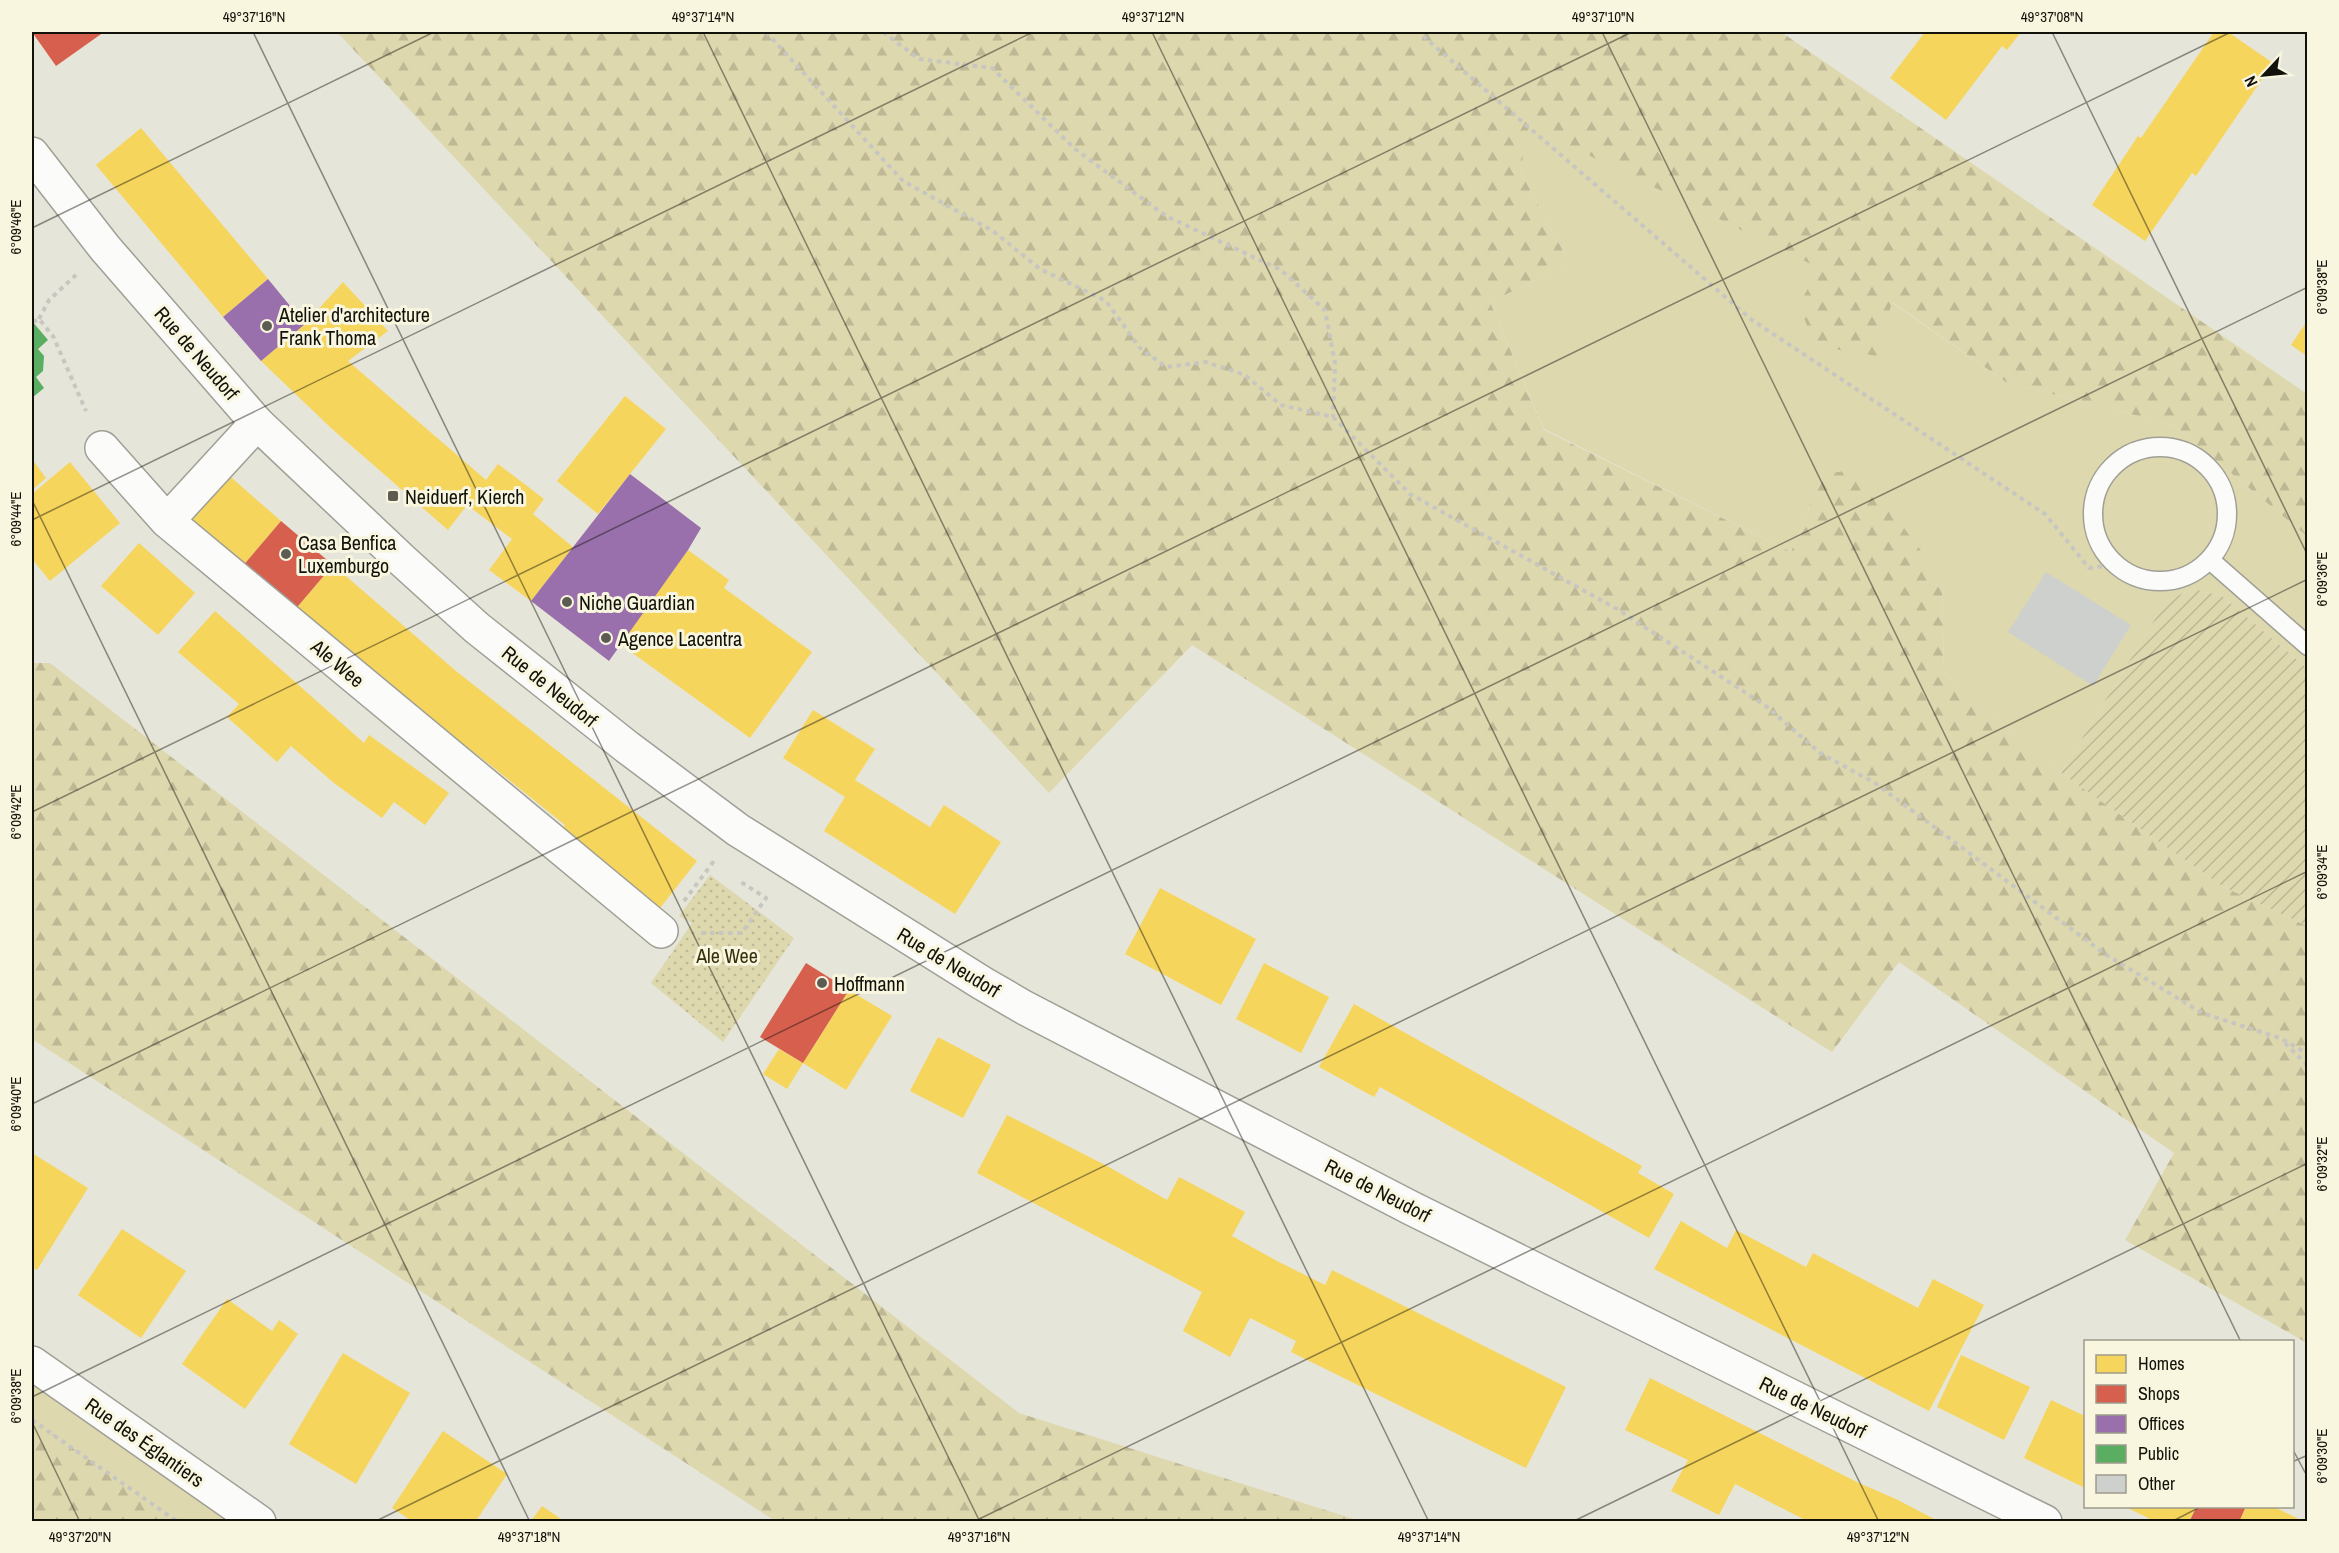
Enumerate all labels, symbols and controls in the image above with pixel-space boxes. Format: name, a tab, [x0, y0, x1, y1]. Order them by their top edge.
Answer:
text: 49°37'16"N	[223, 6, 285, 27]
text: 49°37'14"N	[672, 6, 734, 27]
text: 49°37'12"N	[1122, 6, 1184, 27]
text: 49°37'10"N	[1572, 6, 1634, 27]
text: 49°37'08"N	[2021, 6, 2083, 27]
north arrow	[2234, 45, 2294, 105]
text: N	[2239, 72, 2262, 91]
text: 6°09'46"E	[5, 199, 26, 255]
text: 6°09'38"E	[2311, 259, 2332, 315]
street label: Rue de Neudorf	[149, 300, 245, 406]
place label: Atelier d'architecture Frank Thoma	[278, 301, 430, 351]
marker: Atelier d'architecture Frank Thoma	[260, 319, 274, 333]
place label: Neiduerf, Kierch	[405, 483, 524, 510]
marker: Neiduerf, Kierch	[386, 489, 400, 503]
text: 6°09'44"E	[5, 491, 26, 547]
place label: Casa Benfica Luxemburgo	[298, 529, 396, 579]
marker: Casa Benfica Luxemburgo	[279, 547, 293, 561]
text: 6°09'36"E	[2311, 551, 2332, 607]
place label: Niche Guardian	[579, 589, 695, 616]
marker: Niche Guardian	[560, 595, 574, 609]
place label: Agence Lacentra	[617, 625, 742, 652]
marker: Agence Lacentra	[599, 631, 613, 645]
street label: Ale Wee	[305, 632, 370, 693]
street label: Rue de Neudorf	[497, 639, 604, 733]
text: 6°09'42"E	[5, 784, 26, 840]
text: 6°09'34"E	[2311, 844, 2332, 900]
street label: Rue de Neudorf	[892, 921, 1006, 1004]
park label: Ale Wee	[695, 942, 758, 969]
place label: Hoffmann	[834, 970, 905, 997]
marker: Hoffmann	[815, 976, 829, 990]
text: 6°09'40"E	[5, 1076, 26, 1132]
text: 6°09'32"E	[2311, 1136, 2332, 1192]
street label: Rue de Neudorf	[1320, 1152, 1436, 1229]
legend	[2084, 1340, 2294, 1508]
text: Homes	[2138, 1351, 2185, 1376]
text: 6°09'38"E	[5, 1368, 26, 1424]
street label: Rue de Neudorf	[1755, 1369, 1871, 1445]
text: Shops	[2138, 1381, 2180, 1406]
street label: Rue des Églantiers	[80, 1391, 210, 1493]
text: Offices	[2138, 1411, 2185, 1436]
text: 6°09'30"E	[2311, 1428, 2332, 1484]
text: Public	[2138, 1441, 2179, 1466]
text: Other	[2138, 1471, 2175, 1496]
text: 49°37'20"N	[49, 1526, 111, 1547]
text: 49°37'18"N	[498, 1526, 560, 1547]
text: 49°37'16"N	[948, 1526, 1010, 1547]
text: 49°37'14"N	[1398, 1526, 1460, 1547]
text: 49°37'12"N	[1847, 1526, 1909, 1547]

